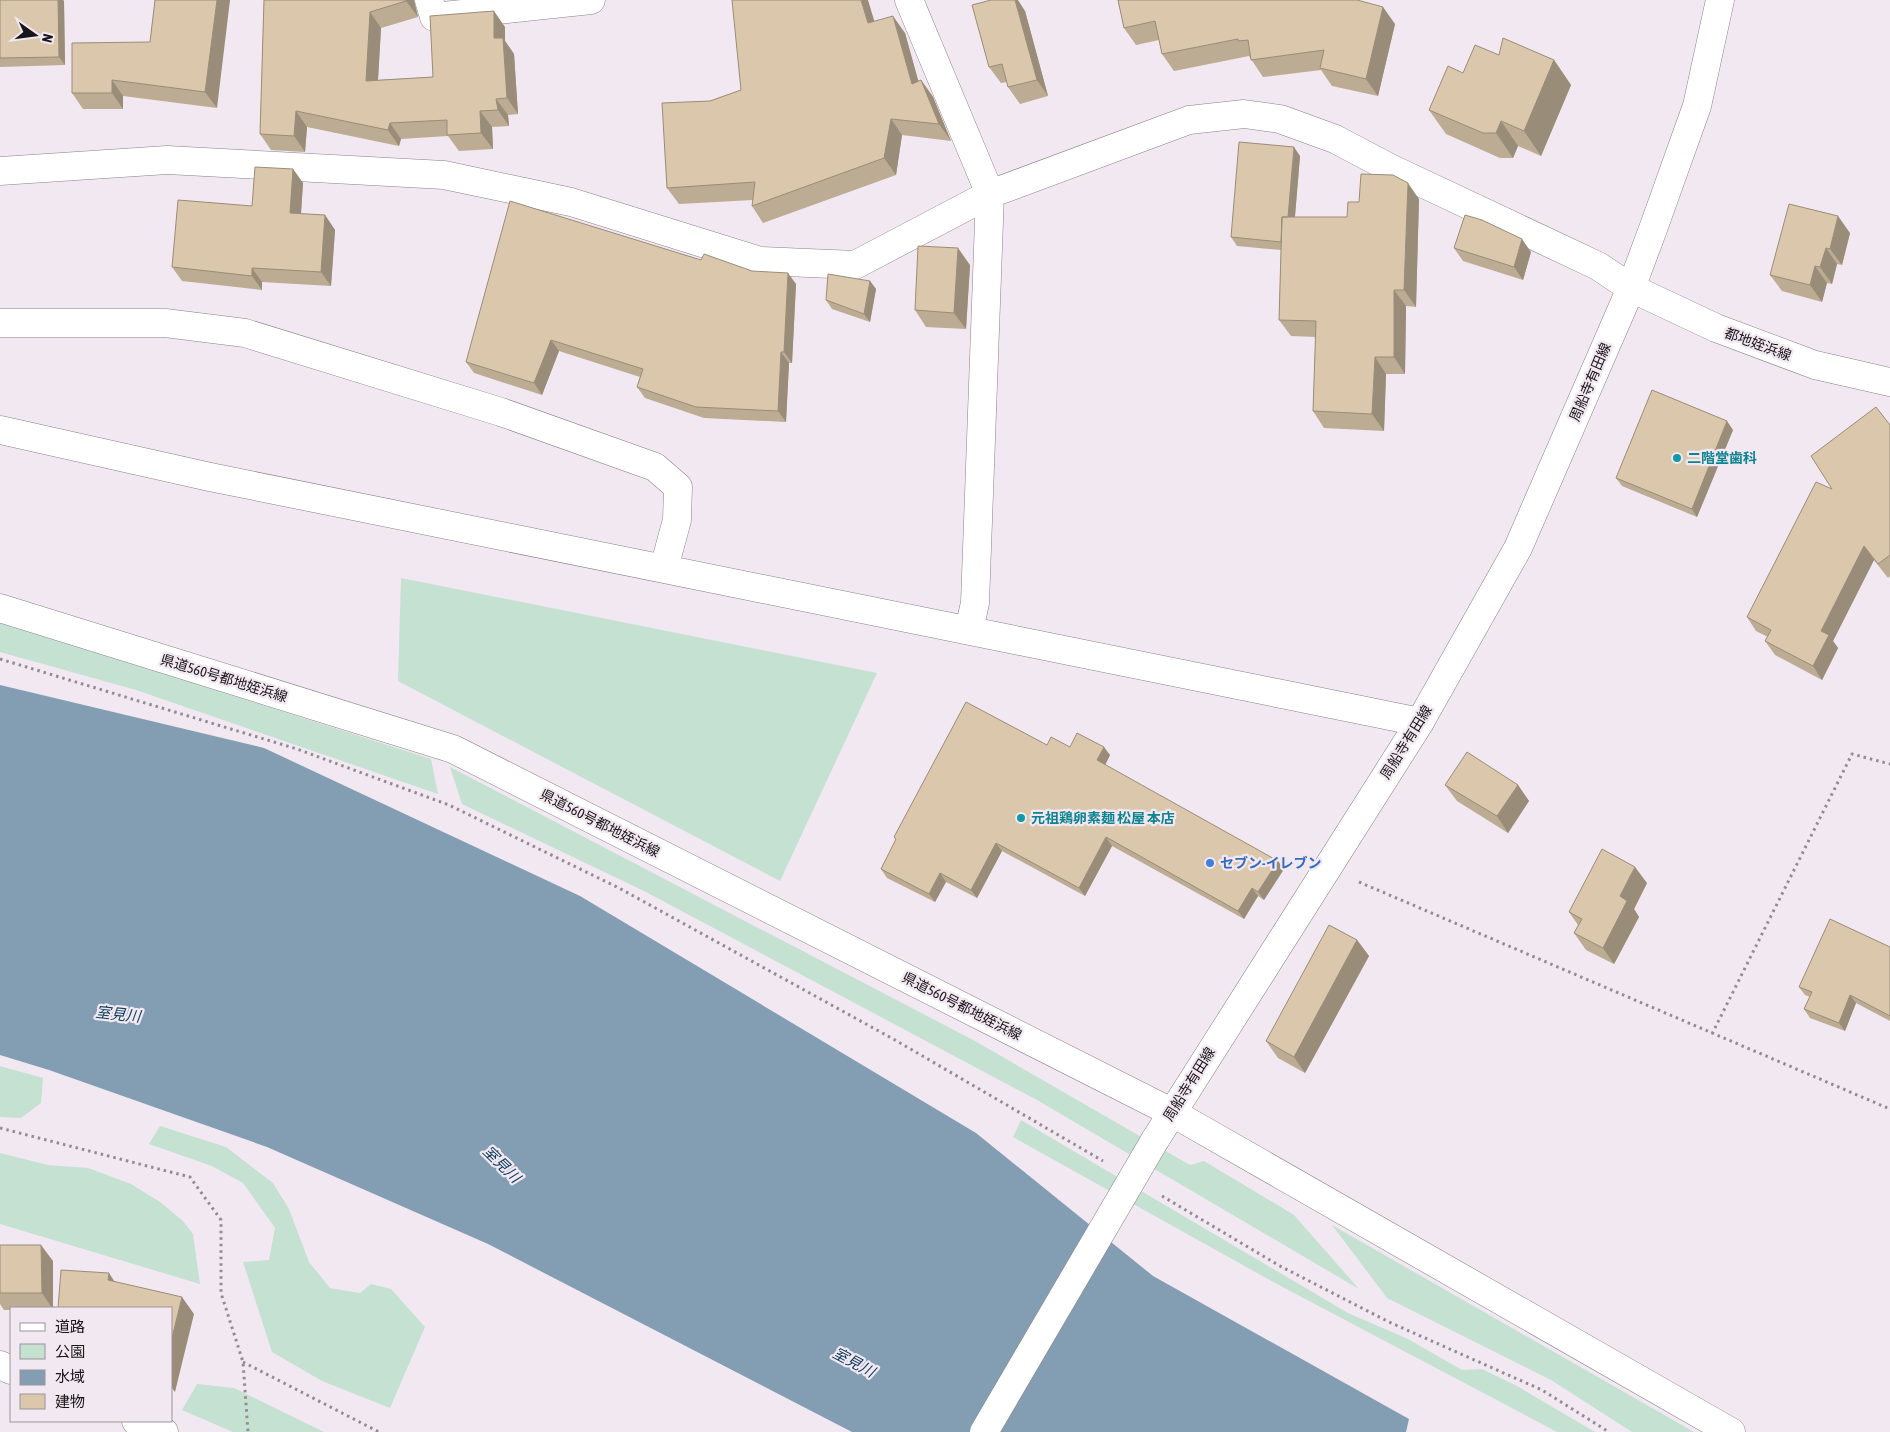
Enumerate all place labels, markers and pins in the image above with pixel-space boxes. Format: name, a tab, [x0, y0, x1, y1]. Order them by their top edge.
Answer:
place label: 二階堂歯科	[1687, 450, 1757, 466]
marker: 二階堂歯科	[1671, 452, 1683, 464]
place label: 元祖鶏卵素麺 松屋 本店	[1031, 810, 1175, 826]
marker: 元祖鶏卵素麺 松屋 本店	[1015, 812, 1027, 824]
place label: セブン-イレブン	[1220, 855, 1322, 871]
marker: セブン-イレブン	[1204, 857, 1216, 869]

